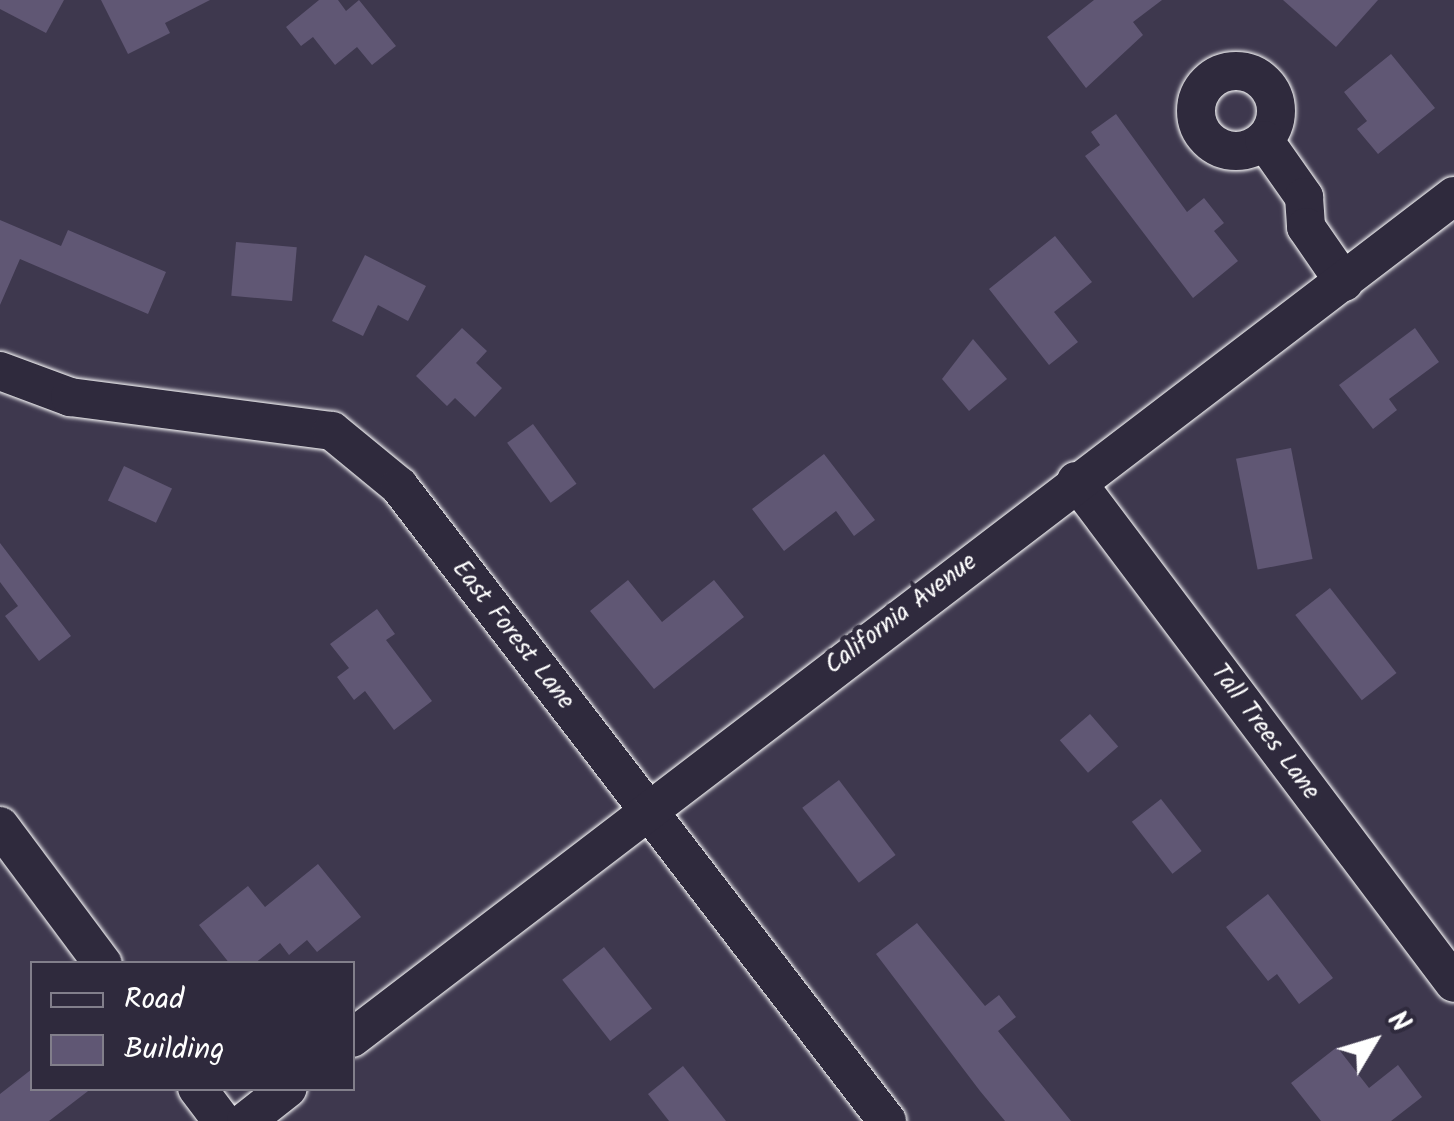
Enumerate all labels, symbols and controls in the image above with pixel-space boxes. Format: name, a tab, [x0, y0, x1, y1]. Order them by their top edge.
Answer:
street label: California Avenue	[819, 547, 983, 681]
street label: East Forest Lane	[445, 554, 581, 716]
street label: Tall Trees Lane	[1204, 658, 1326, 806]
legend	[30, 961, 355, 1091]
text: Road	[124, 976, 184, 1024]
north arrow	[1324, 991, 1424, 1091]
text: N	[1375, 1001, 1421, 1043]
text: Building	[124, 1026, 224, 1074]

